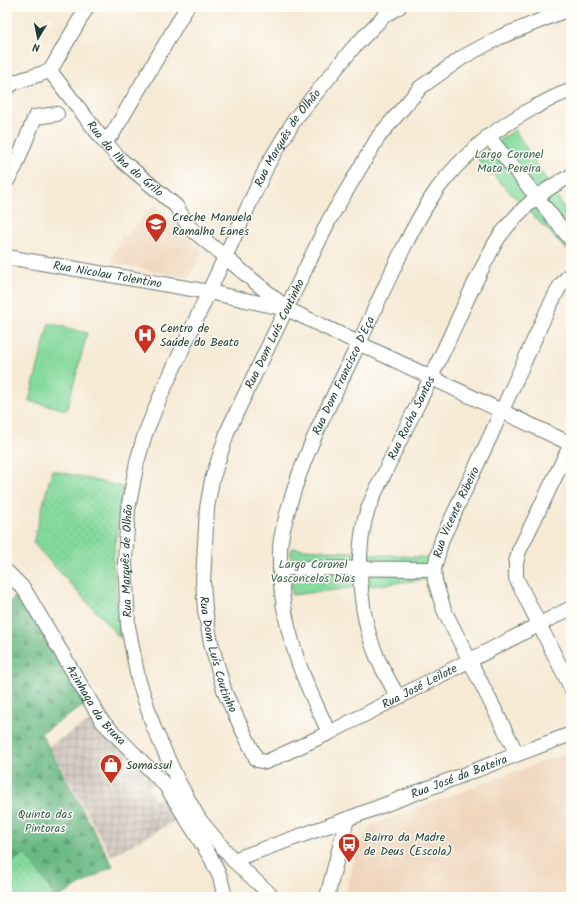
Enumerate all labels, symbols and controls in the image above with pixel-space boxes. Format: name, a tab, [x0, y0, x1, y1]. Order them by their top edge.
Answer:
north arrow	[18, 18, 58, 58]
text: N	[31, 37, 41, 56]
street label: Rua Marquês de Olhão	[249, 85, 325, 190]
street label: Rua da Ilha do Grilo	[82, 117, 168, 201]
park label: Largo Coronel Mata Pereira	[475, 145, 543, 178]
place label: Creche Manuela Ramalho Eanes	[172, 208, 252, 241]
school or university icon: Creche Manuela Ramalho Eanes	[143, 211, 169, 244]
street label: Rua Nicolau Tolentino	[52, 256, 163, 293]
street label: Rua Dom Luís Coutinho	[240, 276, 310, 392]
street label: Rua Dom Francisco D'Eça	[307, 313, 380, 438]
place label: Centro de Saúde do Beato	[160, 319, 239, 352]
hospital icon: Centro de Saúde do Beato	[132, 322, 158, 355]
street label: Rua Rocha Santos	[382, 373, 440, 463]
street label: Rua Vicente Ribeiro	[428, 463, 484, 560]
street label: Rua Marquês de Olhão	[115, 503, 138, 618]
park label: Largo Coronel Vasconcelos Dias	[271, 555, 355, 588]
street label: Rua Dom Luís Coutinho	[195, 595, 243, 716]
street label: Rua José Leilote	[378, 659, 461, 714]
street label: Azinhaga da Bruxa	[61, 661, 131, 750]
street label: Rua José da Bateira	[408, 749, 510, 803]
shop icon: Somassul	[98, 752, 124, 785]
place label: Somassul	[126, 756, 172, 775]
park label: Quinta das Pintoras	[18, 805, 72, 838]
place label: Bairro da Madre de Deus (Escola)	[364, 828, 452, 861]
bus stop icon: Bairro da Madre de Deus (Escola)	[336, 831, 362, 864]

